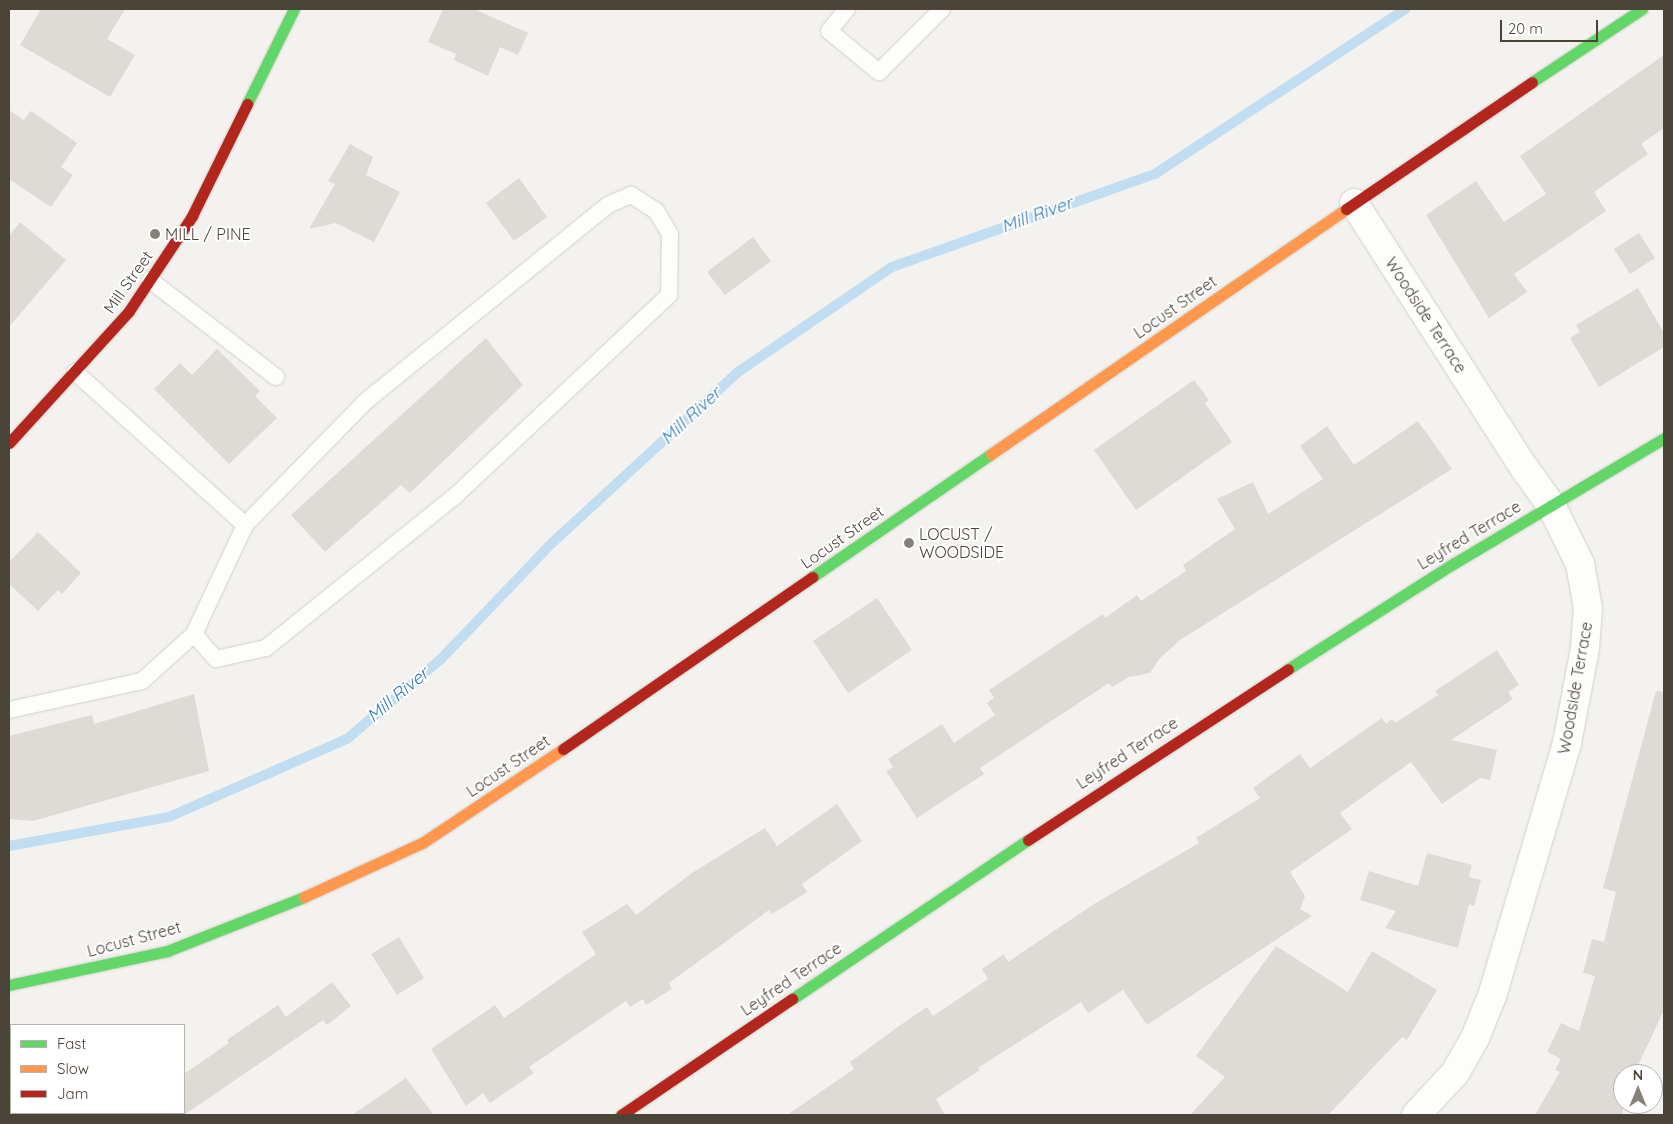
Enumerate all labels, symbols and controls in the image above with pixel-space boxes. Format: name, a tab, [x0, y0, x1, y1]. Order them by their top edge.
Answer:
scale bar	[1503, 10, 1600, 42]
text: 20 m	[1508, 19, 1543, 38]
water label: Mill River	[998, 192, 1076, 238]
place label: MILL / PINE	[165, 224, 251, 244]
marker: MILL / PINE	[149, 228, 161, 240]
street label: Mill Street	[99, 247, 157, 317]
street label: Woodside Terrace	[1381, 253, 1471, 377]
street label: Locust Street	[1130, 271, 1220, 343]
water label: Mill River	[656, 383, 726, 449]
street label: Leyfred Terrace	[1414, 497, 1524, 573]
street label: Locust Street	[797, 501, 887, 573]
place label: LOCUST / WOODSIDE	[919, 524, 1004, 562]
marker: LOCUST / WOODSIDE	[903, 537, 915, 549]
street label: Woodside Terrace	[1554, 620, 1596, 756]
water label: Mill River	[363, 663, 433, 727]
street label: Leyfred Terrace	[1073, 713, 1181, 793]
street label: Locust Street	[463, 731, 553, 801]
street label: Locust Street	[85, 917, 183, 961]
street label: Leyfred Terrace	[737, 938, 845, 1020]
legend	[10, 1024, 185, 1114]
text: Fast	[57, 1034, 86, 1053]
text: Slow	[57, 1059, 89, 1078]
north arrow	[1613, 1064, 1663, 1114]
text: N	[1633, 1066, 1643, 1084]
text: Jam	[57, 1084, 88, 1103]

